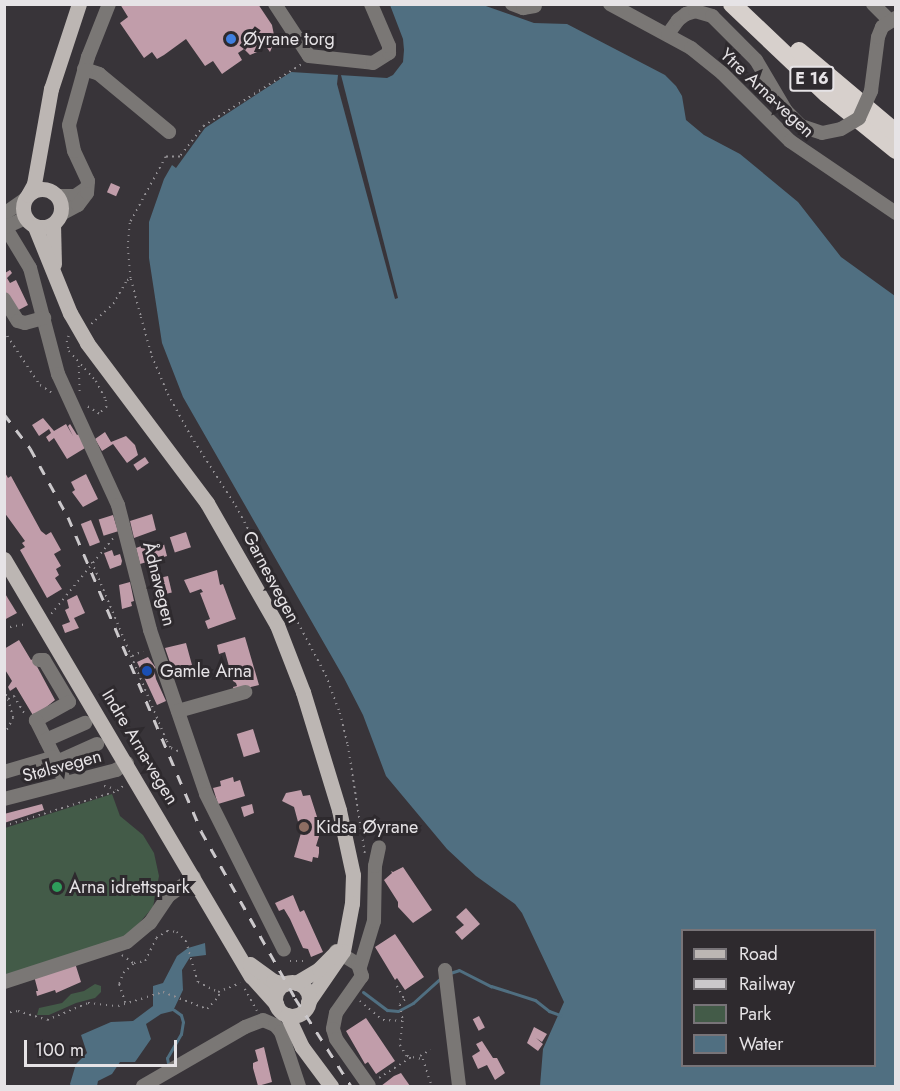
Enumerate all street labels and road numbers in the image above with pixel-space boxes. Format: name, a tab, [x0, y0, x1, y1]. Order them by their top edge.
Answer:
street label: Ytre Arna-vegen	[715, 44, 819, 142]
road number: E 16	[788, 66, 836, 92]
street label: Garnesvegen	[238, 528, 304, 626]
street label: Ådnavegen	[138, 540, 180, 628]
street label: Indre Arna-vegen	[97, 685, 183, 809]
street label: Stølsvegen	[20, 745, 104, 787]

